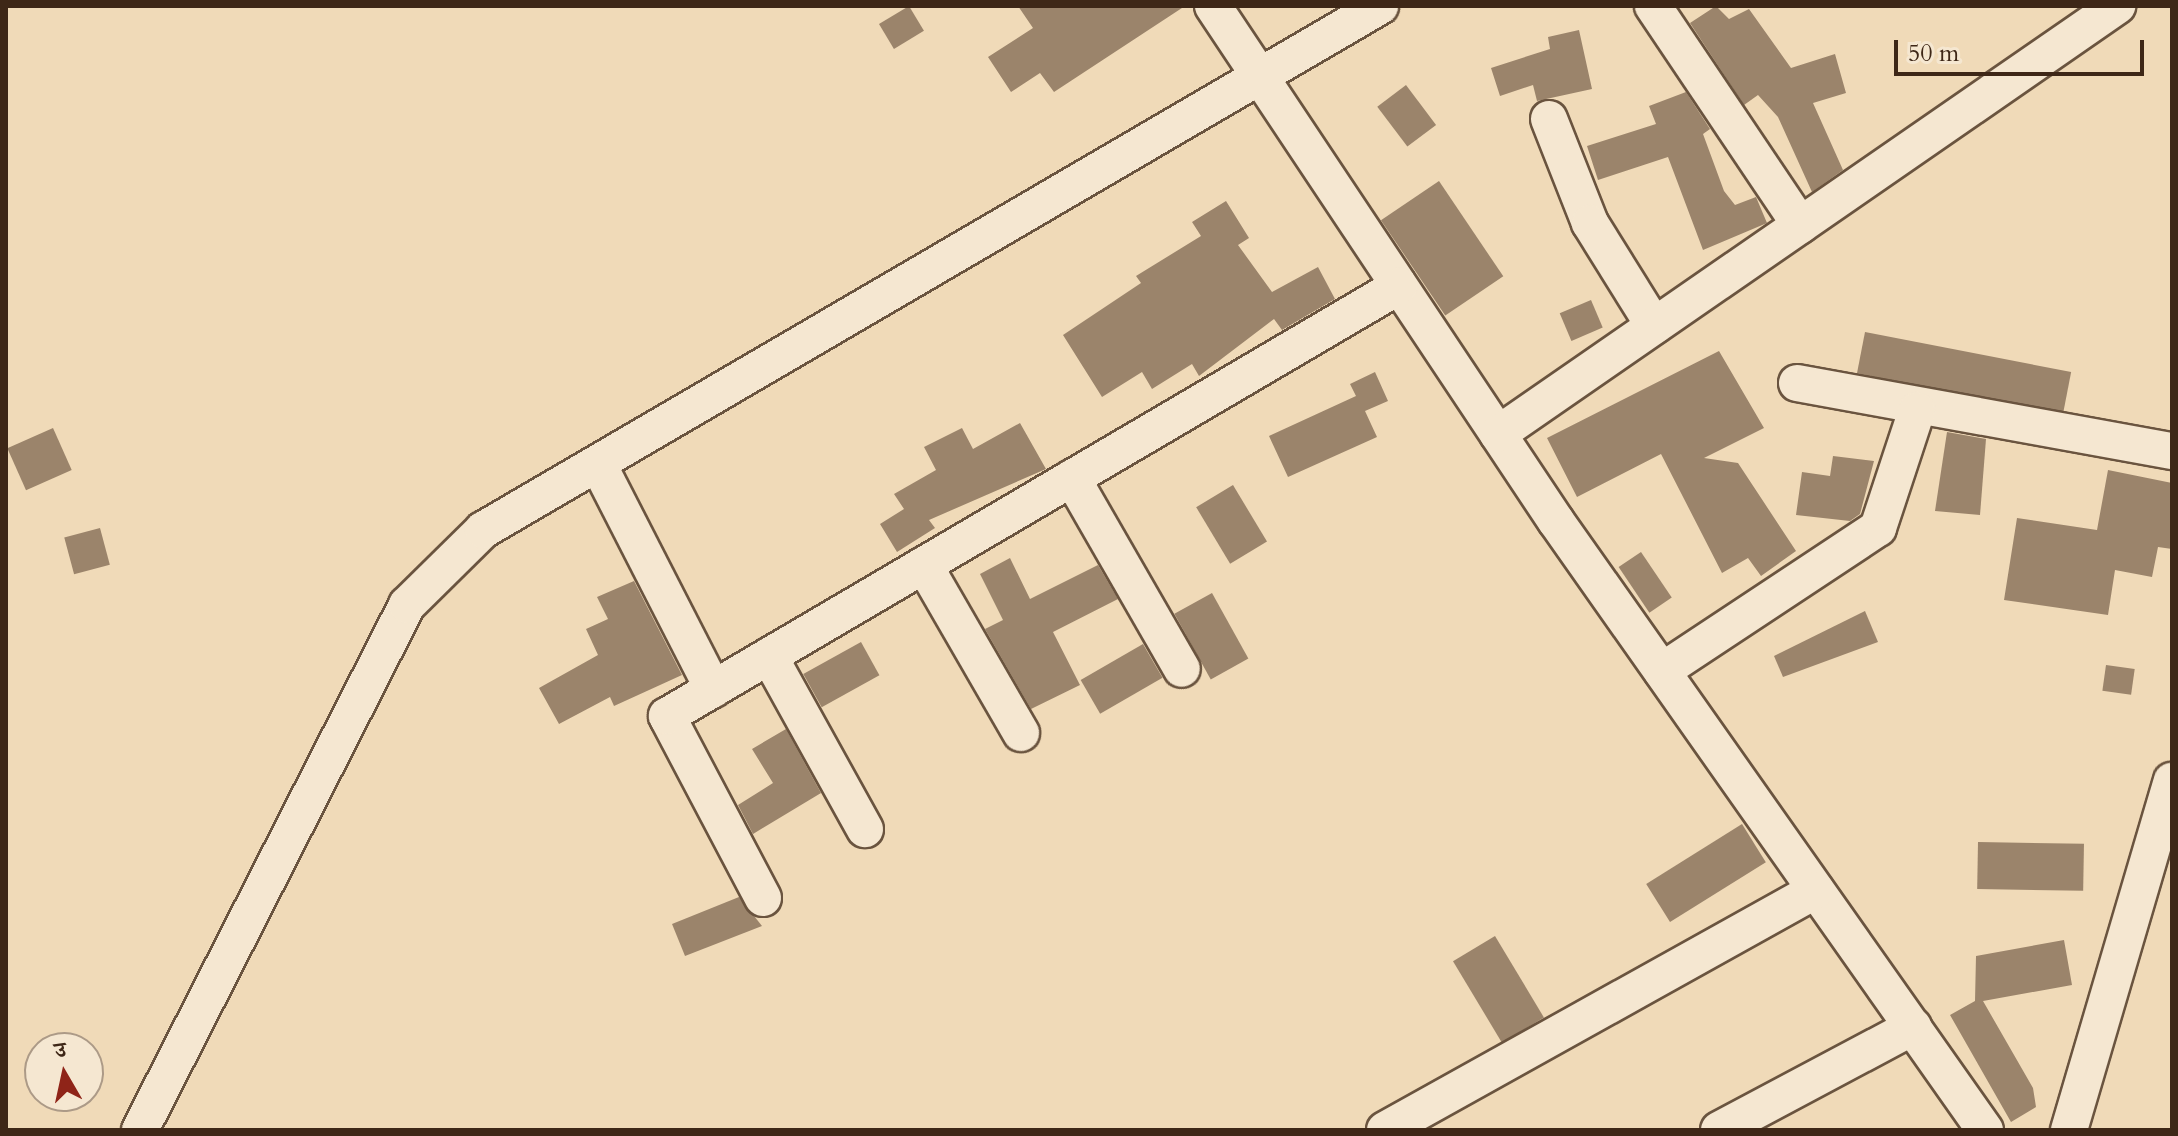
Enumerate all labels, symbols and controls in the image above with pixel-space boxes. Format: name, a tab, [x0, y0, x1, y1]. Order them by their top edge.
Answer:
scale bar	[1898, 24, 2148, 74]
text: 50 m	[1908, 37, 1959, 70]
north arrow	[24, 1032, 104, 1112]
text: उ	[53, 1035, 68, 1066]

